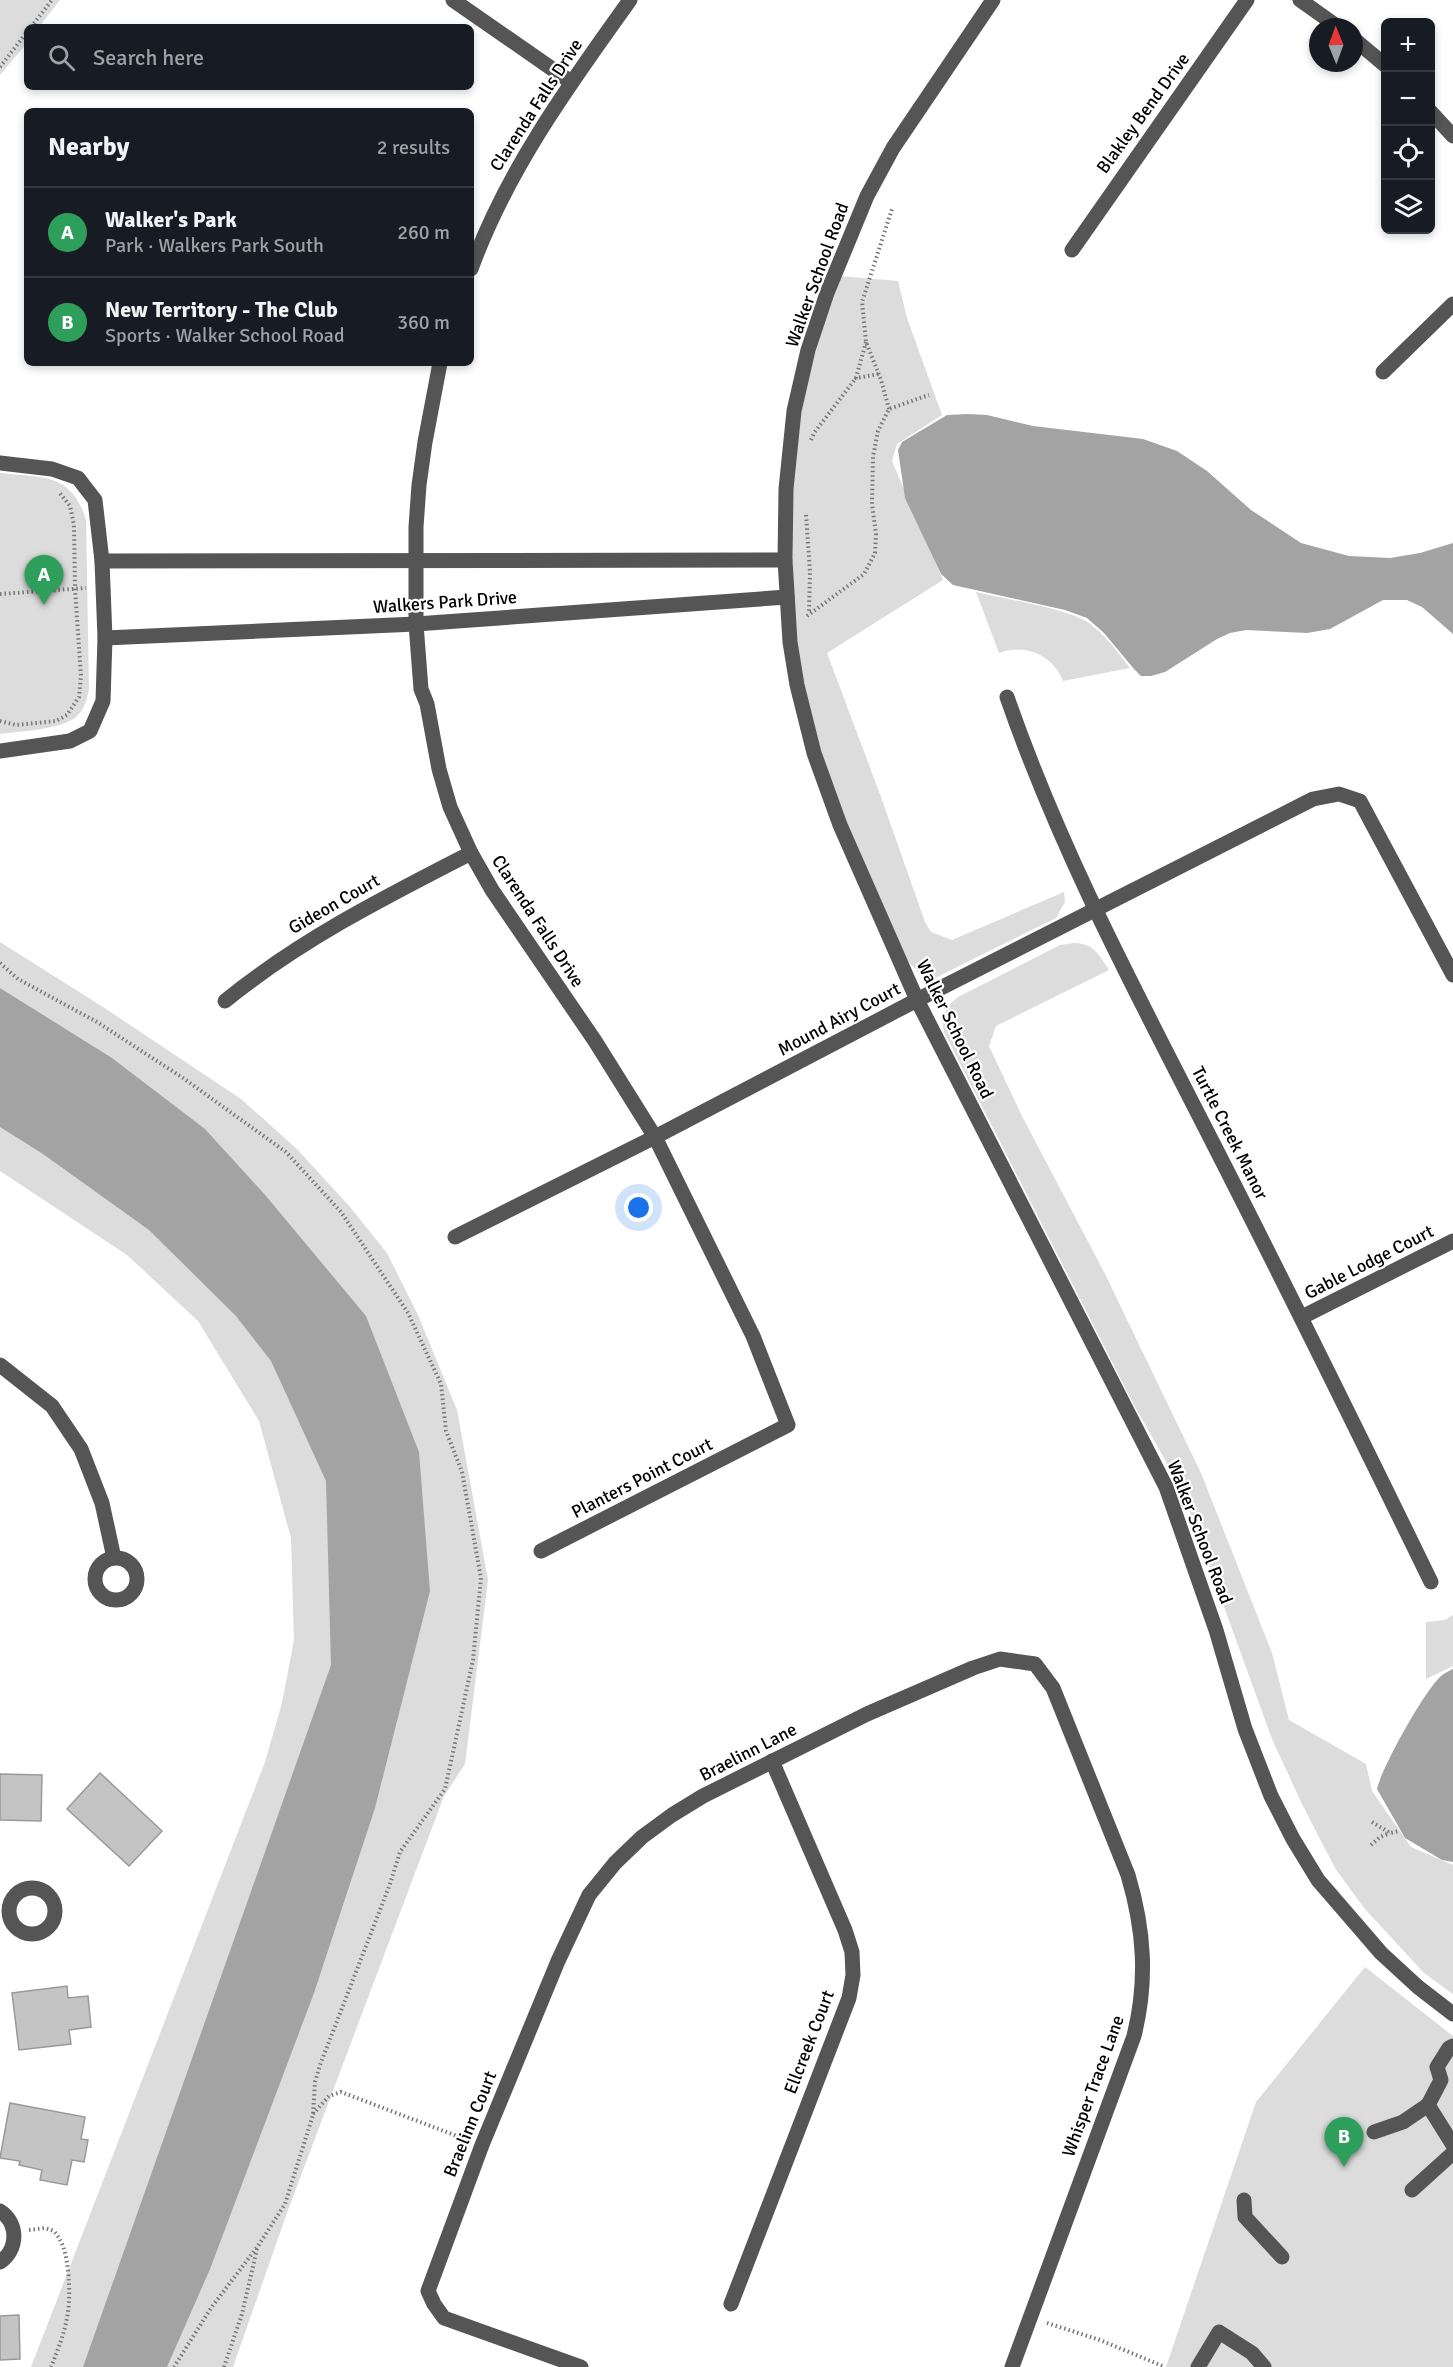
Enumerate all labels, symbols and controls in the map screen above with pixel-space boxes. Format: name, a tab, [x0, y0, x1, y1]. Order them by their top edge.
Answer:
north arrow	[1309, 18, 1363, 72]
map controls	[1381, 18, 1435, 234]
button: +	[1381, 18, 1435, 72]
search box	[24, 24, 474, 90]
street label: Clarenda Falls Drive	[485, 35, 587, 175]
icon: search	[45, 41, 78, 74]
text: Search here	[93, 44, 204, 71]
street label: Blakley Bend Drive	[1092, 48, 1194, 178]
button: −	[1381, 72, 1435, 126]
button: locate	[1381, 126, 1435, 180]
text: Nearby	[48, 131, 129, 163]
text: 2 results	[377, 135, 450, 160]
button: layers	[1381, 180, 1435, 234]
street label: Walker School Road	[781, 200, 853, 350]
text: Walker's Park	[105, 206, 237, 233]
text: A	[61, 220, 74, 245]
text: 260 m	[397, 220, 450, 245]
text: Park · Walkers Park South	[105, 233, 324, 258]
text: New Territory - The Club	[105, 296, 338, 323]
text: B	[61, 310, 74, 335]
text: 360 m	[397, 310, 450, 335]
text: Sports · Walker School Road	[105, 323, 345, 348]
pin: A	[24, 556, 63, 605]
street label: Walkers Park Drive	[372, 586, 518, 618]
street label: Clarenda Falls Drive	[487, 851, 589, 991]
street label: Gideon Court	[285, 869, 383, 939]
street label: Walker School Road	[912, 956, 998, 1102]
street label: Mound Airy Court	[774, 977, 904, 1061]
street label: Turtle Creek Manor	[1187, 1063, 1273, 1203]
your location	[624, 1193, 653, 1222]
street label: Gable Lodge Court	[1301, 1220, 1437, 1304]
street label: Planters Point Court	[568, 1433, 716, 1523]
street label: Walker School Road	[1162, 1457, 1238, 1607]
street label: Braelinn Lane	[696, 1718, 800, 1786]
street label: Ellcreek Court	[779, 1987, 839, 2097]
street label: Whisper Trace Lane	[1057, 2012, 1129, 2160]
street label: Braelinn Court	[439, 2068, 501, 2180]
pin: B	[1324, 2118, 1364, 2167]

